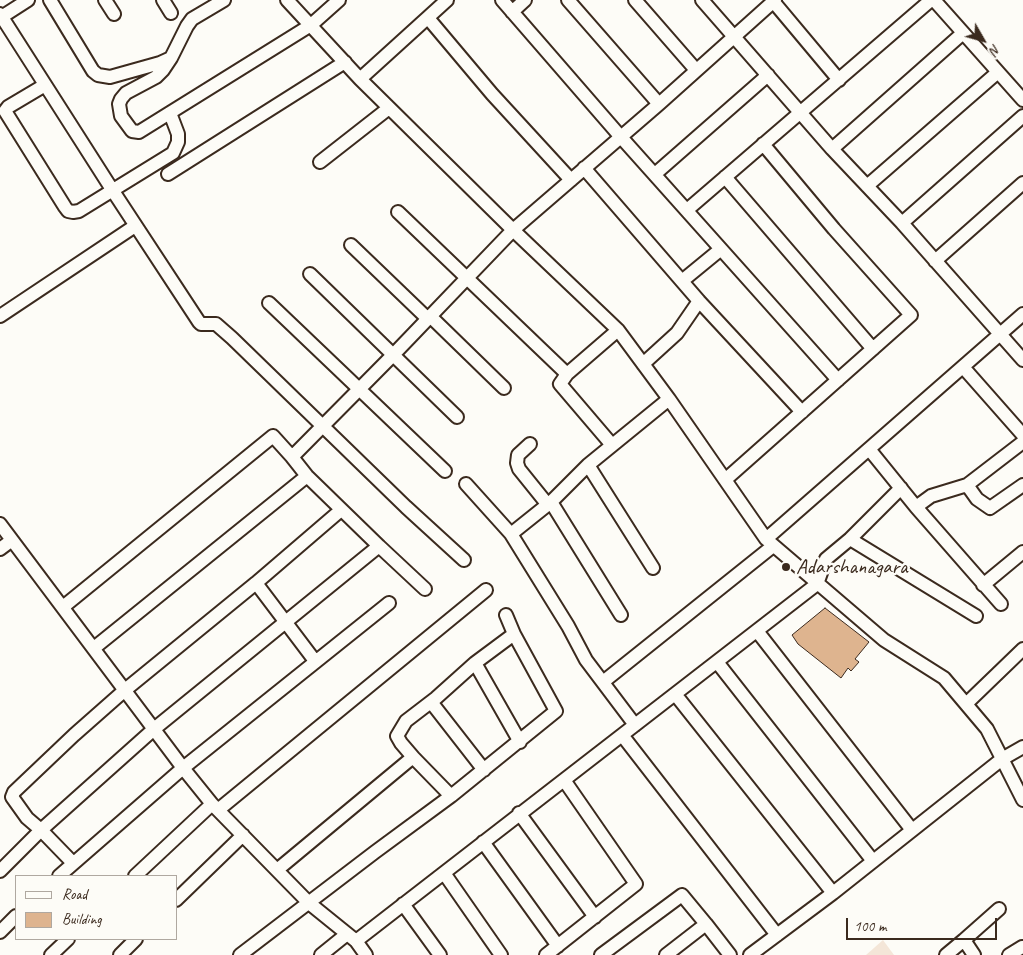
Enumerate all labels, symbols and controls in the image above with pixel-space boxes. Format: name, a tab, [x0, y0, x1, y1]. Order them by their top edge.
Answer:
north arrow	[958, 15, 1008, 65]
text: N	[986, 41, 1005, 58]
place label: Adarshanagara	[796, 554, 908, 580]
marker: Adarshanagara	[780, 561, 792, 573]
legend	[15, 875, 178, 940]
text: Road	[62, 885, 87, 904]
scale bar	[848, 908, 999, 940]
text: Building	[62, 910, 101, 929]
text: 100 m	[854, 917, 886, 936]

